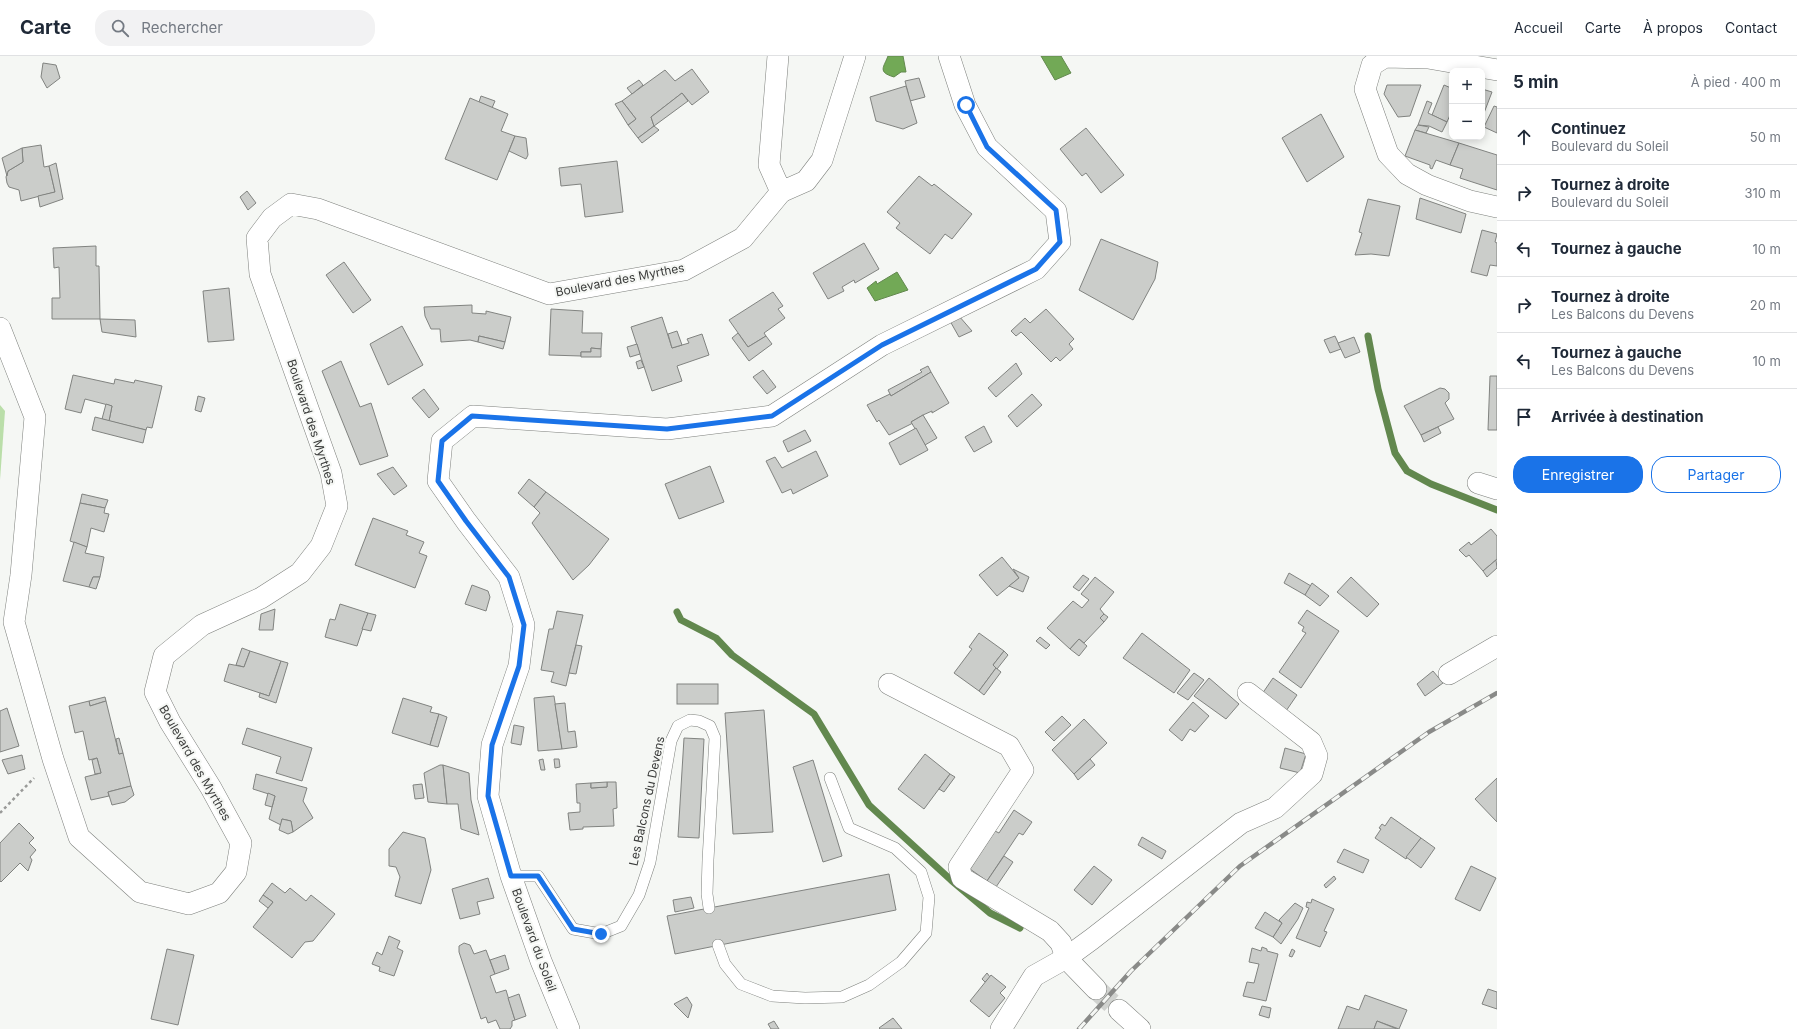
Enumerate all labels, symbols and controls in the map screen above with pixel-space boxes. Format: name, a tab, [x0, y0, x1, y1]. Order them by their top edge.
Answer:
search box	[95, 10, 375, 46]
text: Carte	[20, 16, 71, 39]
icon: search	[109, 17, 131, 39]
text: Rechercher	[141, 18, 223, 37]
text: Accueil	[1514, 19, 1563, 36]
text: Carte	[1585, 19, 1621, 36]
text: À propos	[1643, 19, 1703, 36]
text: Contact	[1725, 19, 1777, 36]
map controls	[1449, 68, 1485, 140]
button: +	[1449, 68, 1485, 104]
text: 5 min	[1513, 72, 1559, 92]
text: À pied · 400 m	[1691, 74, 1781, 90]
route start	[957, 96, 975, 114]
button: −	[1449, 104, 1485, 140]
text: Continuez	[1551, 119, 1626, 138]
icon: ahead	[1513, 126, 1535, 148]
text: 50 m	[1750, 129, 1781, 145]
text: Boulevard du Soleil	[1551, 138, 1669, 154]
text: Tournez à droite	[1551, 175, 1670, 194]
icon: right	[1513, 182, 1535, 204]
text: 310 m	[1744, 185, 1781, 201]
text: Boulevard du Soleil	[1551, 194, 1669, 210]
icon: left	[1513, 238, 1535, 260]
text: Tournez à gauche	[1551, 239, 1682, 258]
text: 10 m	[1752, 241, 1781, 257]
street label: Boulevard des Myrthes	[554, 260, 686, 299]
text: Tournez à droite	[1551, 287, 1670, 306]
icon: right	[1513, 294, 1535, 316]
text: 20 m	[1750, 297, 1781, 313]
text: Les Balcons du Devens	[1551, 306, 1694, 322]
text: Tournez à gauche	[1551, 343, 1682, 362]
icon: left	[1513, 350, 1535, 372]
text: 10 m	[1752, 353, 1781, 369]
street label: Boulevard des Myrthes	[284, 357, 339, 486]
text: Les Balcons du Devens	[1551, 362, 1694, 378]
icon: arrive	[1513, 406, 1535, 428]
text: Arrivée à destination	[1551, 407, 1704, 426]
button: Enregistrer	[1513, 456, 1643, 493]
button: Partager	[1651, 456, 1781, 493]
street label: Boulevard des Myrthes	[156, 702, 235, 823]
street label: Les Balcons du Devens	[625, 735, 668, 867]
street label: Boulevard du Soleil	[509, 886, 560, 993]
route end	[592, 925, 610, 943]

